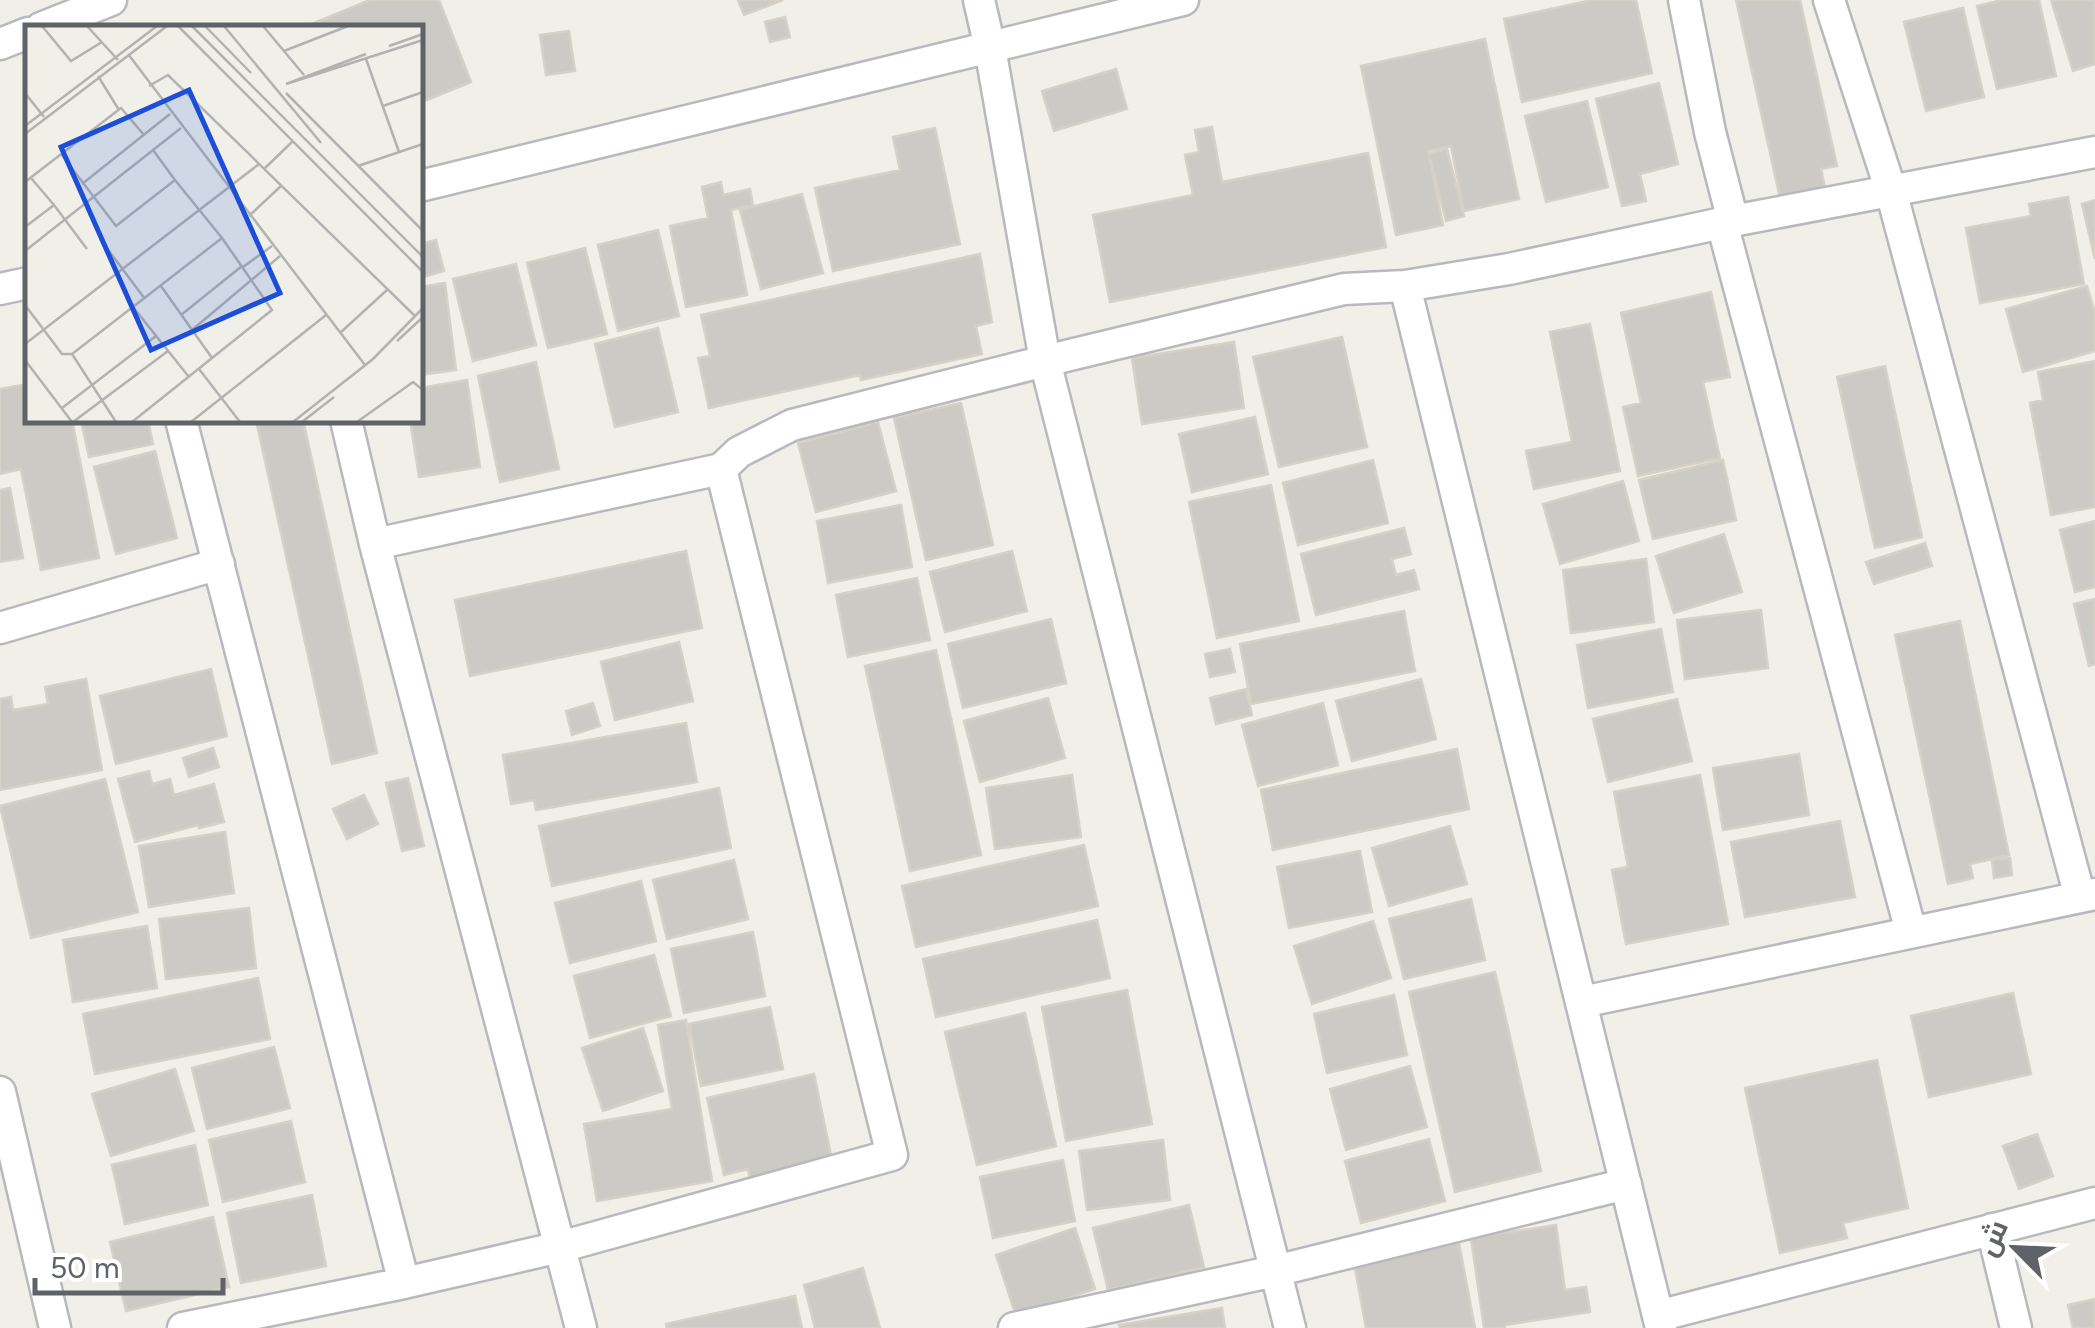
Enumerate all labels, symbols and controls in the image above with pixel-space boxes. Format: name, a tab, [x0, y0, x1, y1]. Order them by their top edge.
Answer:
inset map	[25, 25, 422, 422]
north arrow	[1965, 1198, 2065, 1298]
text: ش	[1969, 1215, 2015, 1261]
scale bar	[35, 1233, 222, 1295]
text: 50 m	[50, 1249, 119, 1286]

